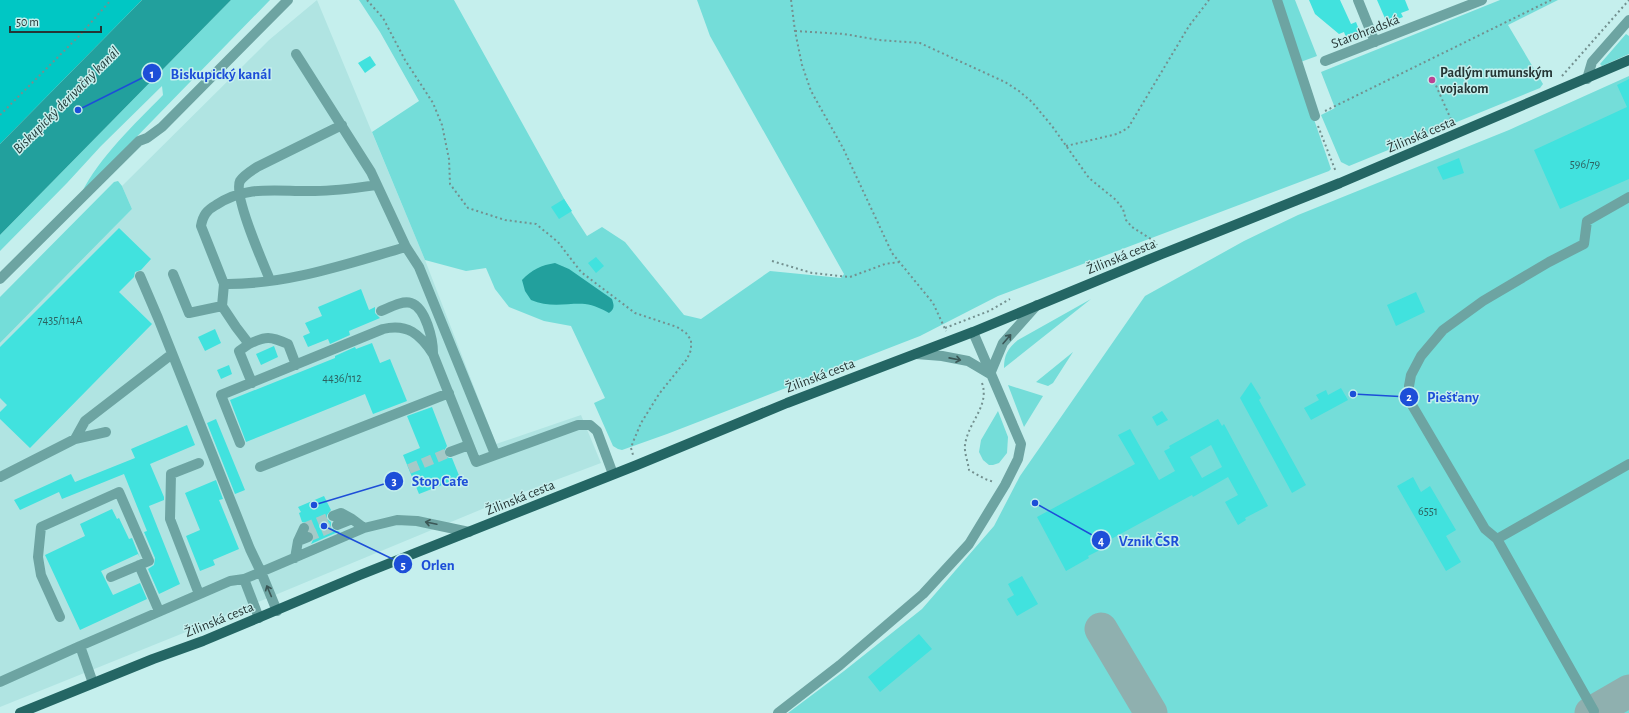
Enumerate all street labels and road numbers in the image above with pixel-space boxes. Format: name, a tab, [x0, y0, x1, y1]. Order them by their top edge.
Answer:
street label: Starohradská	[1329, 12, 1402, 51]
street label: Žilinská cesta	[1384, 112, 1458, 156]
street label: Žilinská cesta	[1084, 235, 1158, 277]
street label: Žilinská cesta	[783, 354, 857, 396]
street label: Žilinská cesta	[483, 476, 557, 518]
street label: Žilinská cesta	[182, 598, 256, 640]

